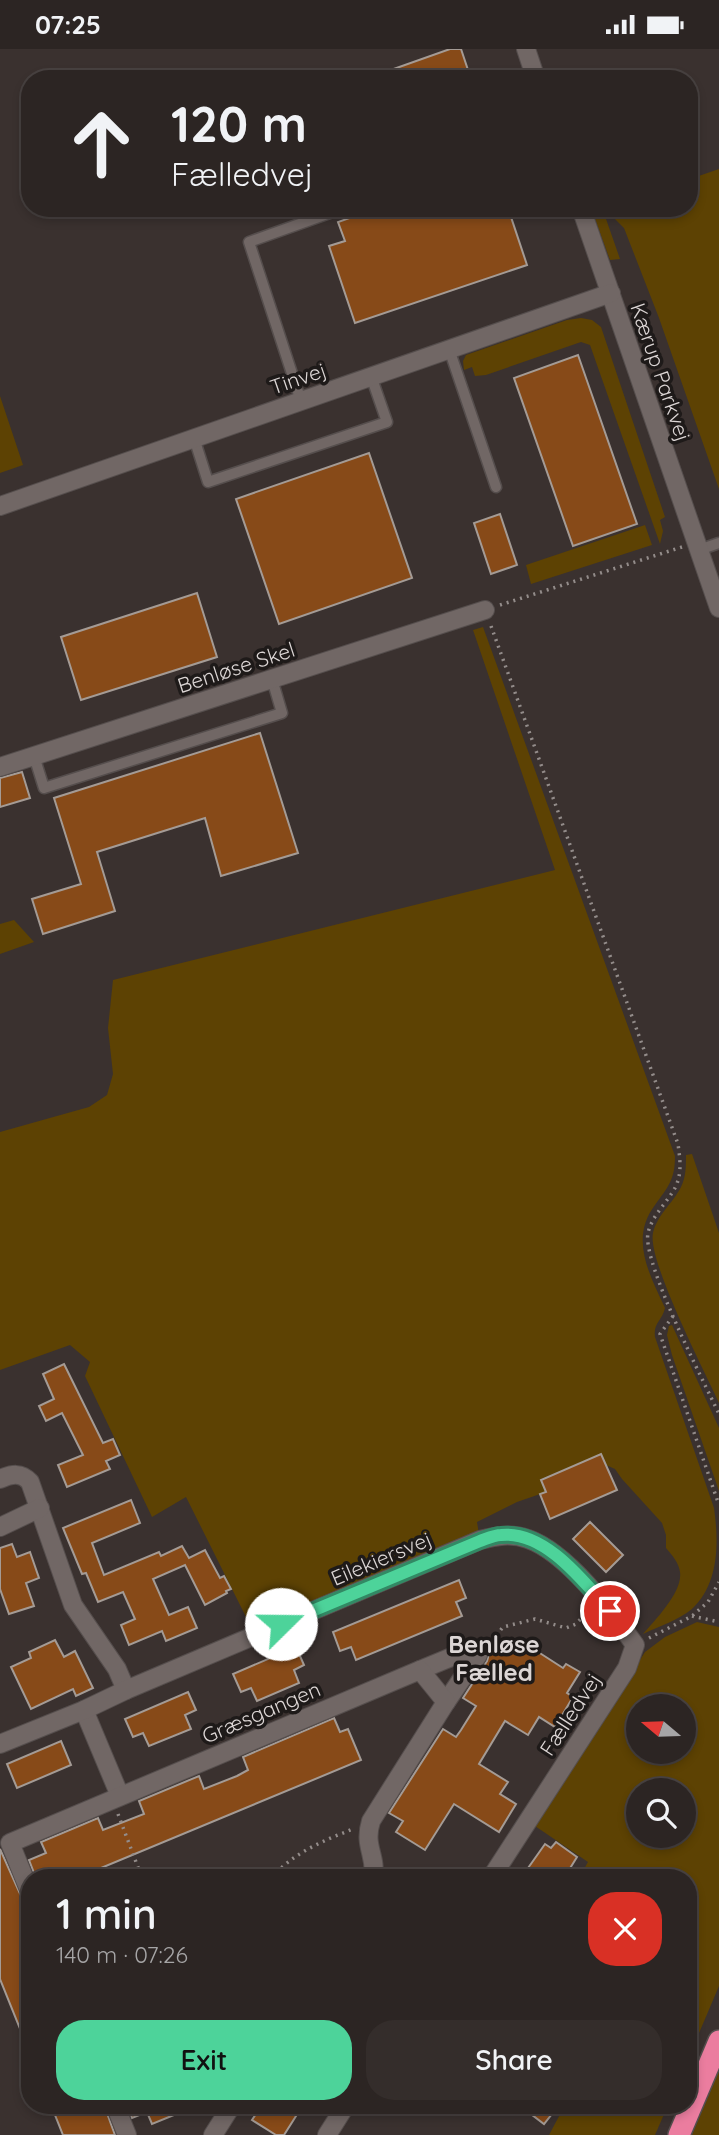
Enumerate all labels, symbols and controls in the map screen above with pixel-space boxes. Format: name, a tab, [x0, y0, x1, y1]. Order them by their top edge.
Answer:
text: 07:25	[35, 8, 101, 41]
text: 120 m	[171, 93, 307, 154]
icon: ahead	[56, 98, 147, 189]
text: Fælledvej	[171, 154, 313, 194]
street label: Kærup Parkvej	[625, 299, 697, 445]
street label: Tinvej	[266, 356, 330, 400]
street label: Benløse Skel	[174, 636, 298, 698]
street label: Eilekiersvej	[327, 1525, 435, 1591]
pin	[580, 1581, 640, 1641]
position arrow	[244, 1587, 318, 1661]
icon: arrive	[591, 1592, 629, 1630]
district label: Benløse Fælled	[448, 1629, 540, 1687]
street label: Fælledvej	[534, 1668, 606, 1760]
street label: Græsgangen	[198, 1675, 324, 1749]
north arrow	[626, 1694, 696, 1764]
map controls	[626, 1694, 696, 1848]
button: search	[626, 1778, 696, 1848]
text: 1 min	[56, 1887, 157, 1940]
button: close	[588, 1892, 662, 1966]
text: 140 m · 07:26	[56, 1940, 188, 1969]
button: Exit	[56, 2020, 352, 2100]
button: Share	[366, 2020, 662, 2100]

